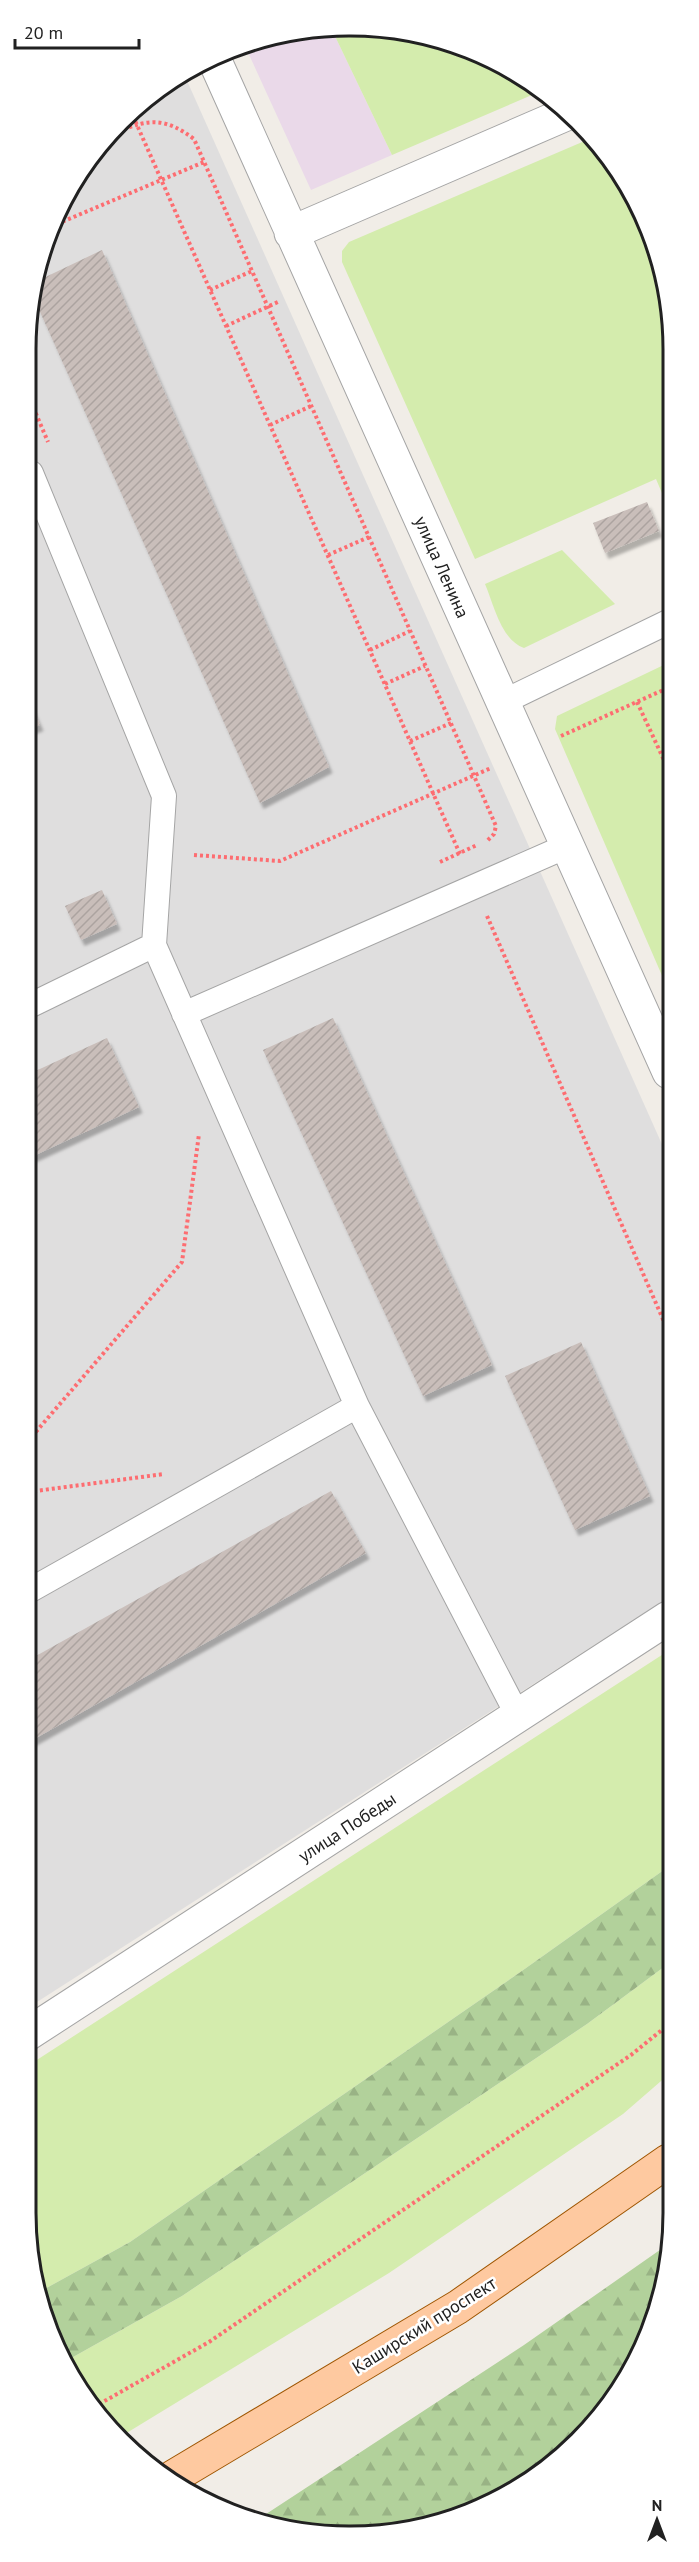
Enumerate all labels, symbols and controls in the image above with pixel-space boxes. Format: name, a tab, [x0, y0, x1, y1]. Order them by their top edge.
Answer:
scale bar	[15, 12, 140, 50]
text: 20 m	[24, 21, 63, 44]
street label: улица Ленина	[409, 513, 475, 621]
street label: улица Победы	[294, 1787, 400, 1867]
street label: Каширский проспект	[348, 2271, 501, 2379]
north arrow	[627, 2490, 687, 2550]
text: N	[652, 2495, 662, 2515]

